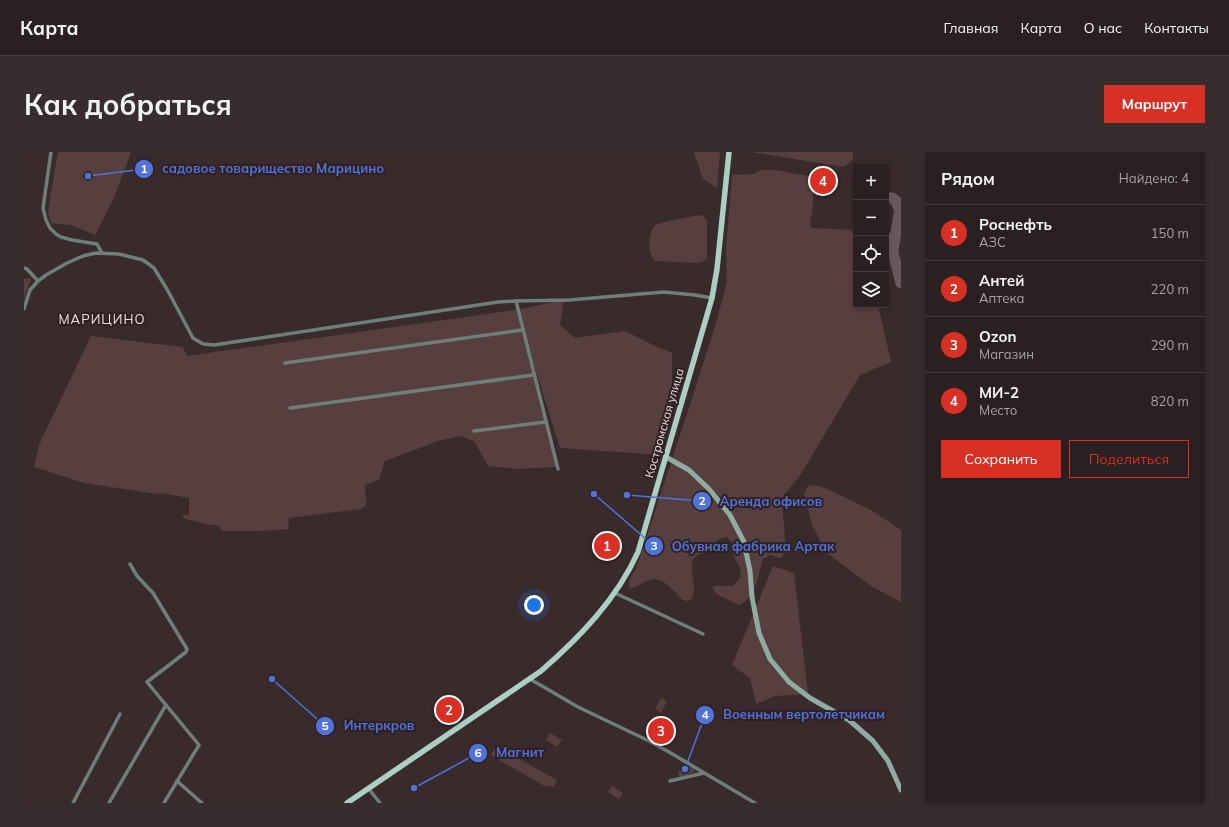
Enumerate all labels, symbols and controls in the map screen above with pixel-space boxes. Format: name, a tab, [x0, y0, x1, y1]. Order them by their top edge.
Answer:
text: Карта	[20, 16, 78, 40]
text: Главная	[944, 19, 999, 37]
text: Карта	[1021, 19, 1062, 37]
text: О нас	[1084, 19, 1122, 37]
text: Контакты	[1144, 19, 1209, 37]
button: Маршрут	[1104, 85, 1205, 123]
text: Как добраться	[24, 87, 232, 122]
callout: садовое товарищество Марицино	[134, 156, 392, 181]
text: садовое товарищество Марицино	[162, 160, 384, 176]
text: 1	[140, 161, 148, 176]
map controls	[853, 164, 889, 308]
button: +	[853, 164, 889, 200]
pin: 4	[810, 166, 836, 196]
text: Рядом	[941, 168, 995, 189]
text: Найдено: 4	[1119, 170, 1189, 186]
button: −	[853, 200, 889, 236]
text: Роснефть	[979, 215, 1052, 234]
text: 1	[950, 225, 958, 241]
text: 150 m	[1151, 225, 1189, 241]
text: АЗС	[979, 234, 1006, 250]
button: locate	[853, 236, 889, 272]
text: Антей	[979, 271, 1024, 290]
button: layers	[853, 272, 889, 308]
text: 2	[950, 281, 958, 297]
text: 220 m	[1151, 281, 1189, 297]
text: Аптека	[979, 290, 1024, 306]
district label: МАРИЦИНО	[58, 311, 146, 327]
text: Ozon	[979, 327, 1016, 346]
text: 3	[950, 337, 958, 353]
text: 290 m	[1151, 337, 1189, 353]
text: Магазин	[979, 346, 1034, 362]
street label: Костромская улица	[641, 367, 687, 479]
text: МИ-2	[979, 383, 1019, 402]
text: 4	[950, 393, 958, 409]
text: 820 m	[1151, 393, 1189, 409]
text: Место	[979, 402, 1017, 418]
button: Сохранить	[941, 440, 1061, 478]
button: Поделиться	[1069, 440, 1189, 478]
callout: Аренда офисов	[692, 489, 831, 514]
text: 2	[698, 493, 706, 508]
text: Аренда офисов	[720, 493, 823, 509]
pin: 1	[594, 531, 620, 561]
callout: Обувная фабрика Артак	[644, 534, 842, 559]
text: 3	[650, 538, 658, 553]
text: Обувная фабрика Артак	[672, 538, 835, 555]
your location	[524, 595, 544, 615]
pin: 2	[436, 695, 462, 725]
callout: Военным вертолетчикам	[695, 702, 893, 727]
text: Военным вертолетчикам	[723, 706, 885, 722]
text: 4	[701, 707, 709, 722]
callout: Интеркров	[315, 713, 422, 738]
pin: 3	[648, 716, 674, 746]
text: Интеркров	[344, 717, 415, 733]
text: 5	[321, 718, 329, 733]
callout: Магнит	[468, 740, 551, 765]
text: Магнит	[496, 744, 545, 760]
text: 6	[474, 745, 482, 760]

